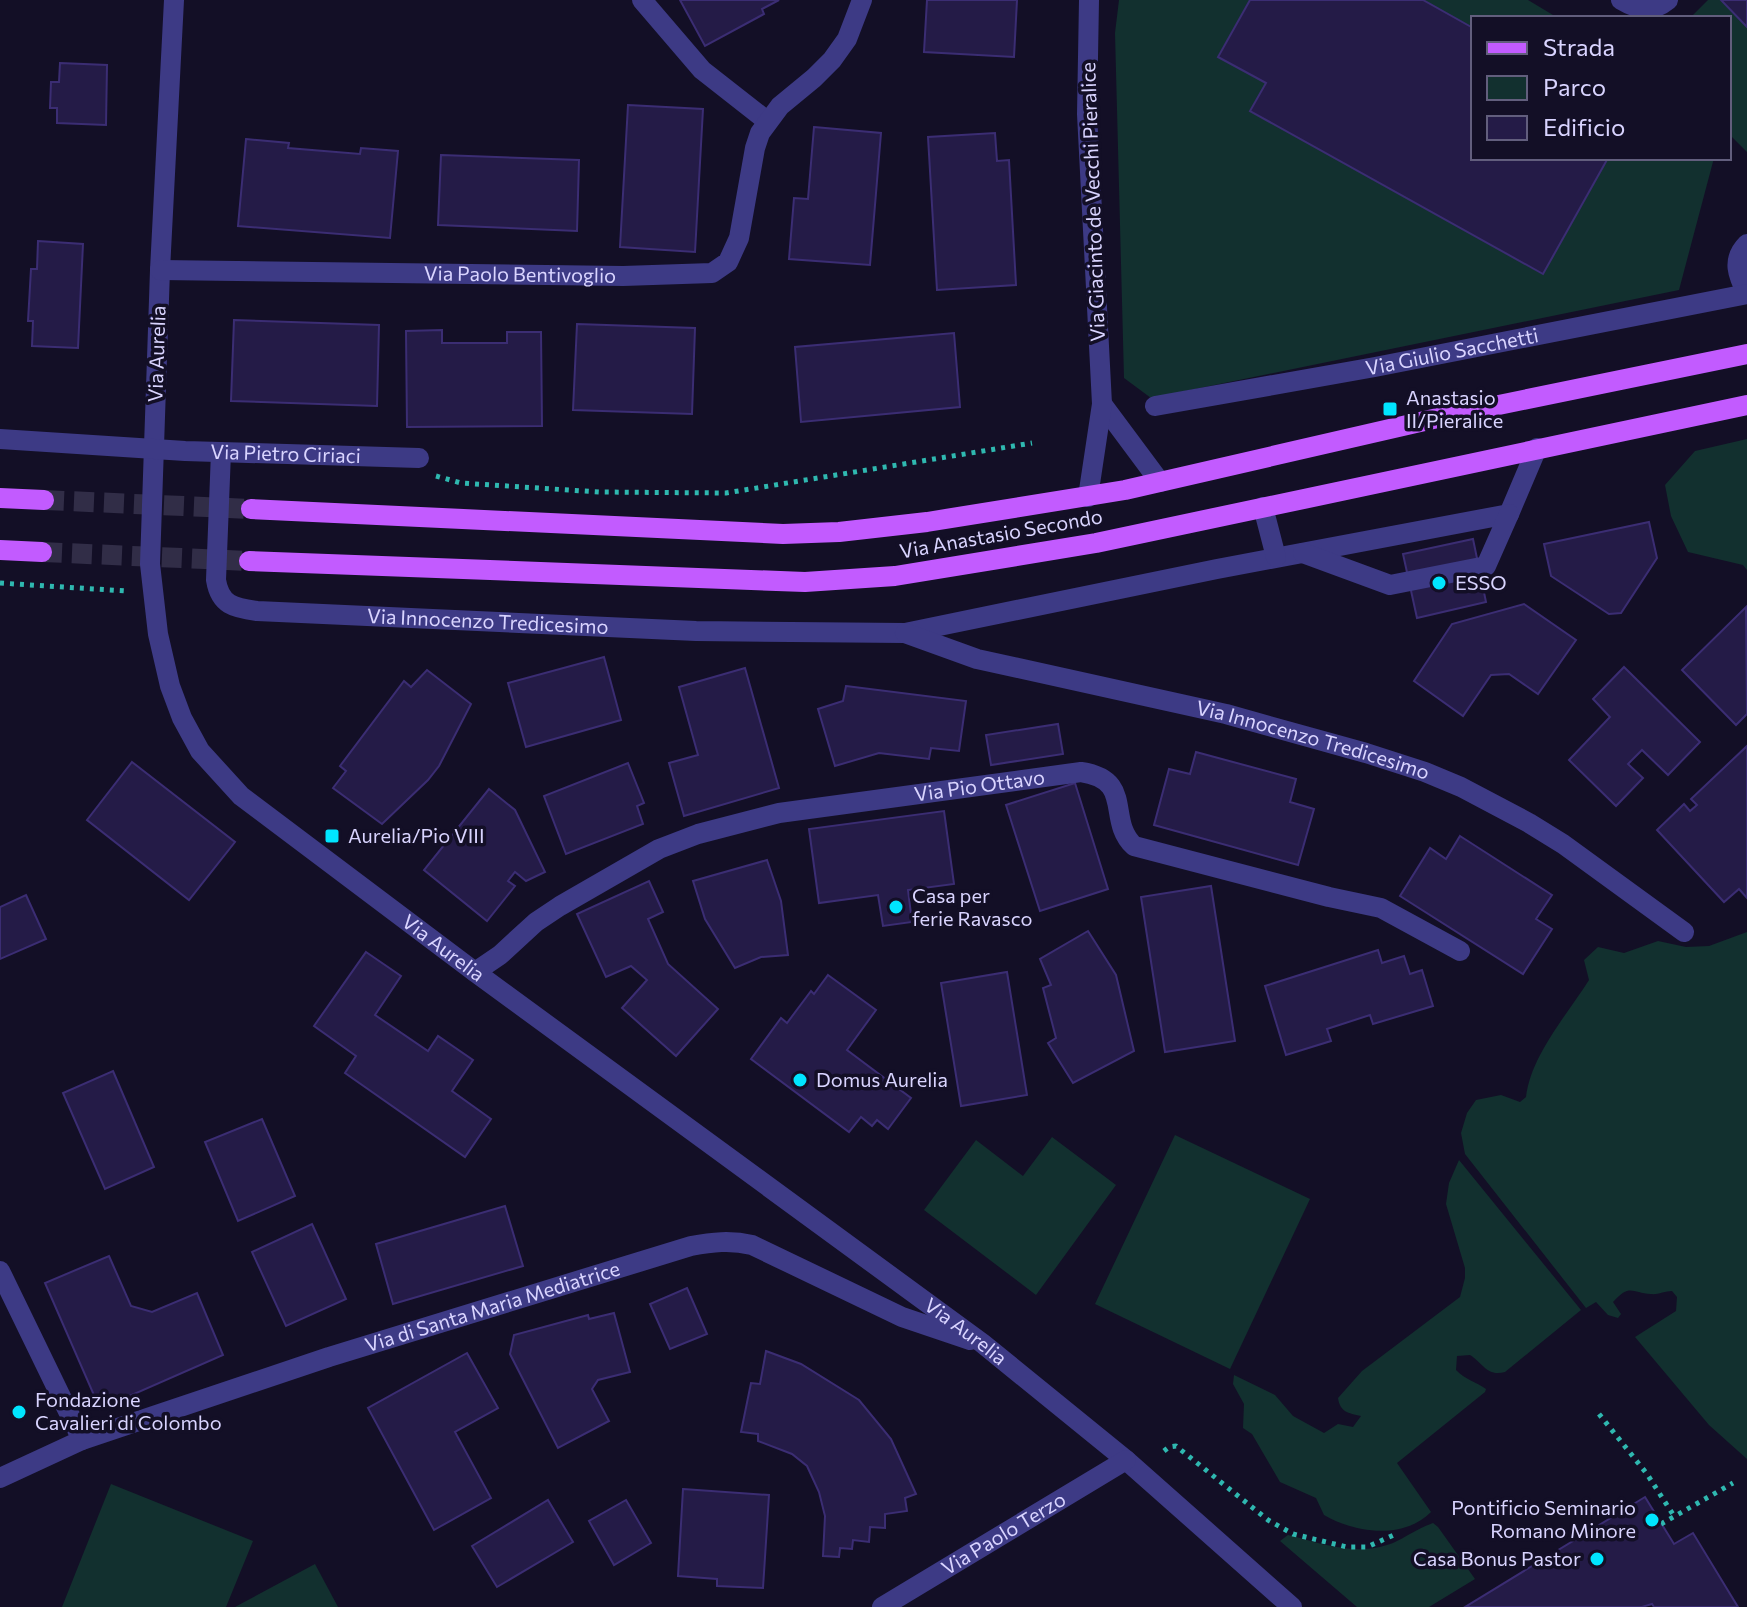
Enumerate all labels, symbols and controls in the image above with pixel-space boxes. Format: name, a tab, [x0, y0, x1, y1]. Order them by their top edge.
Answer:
legend	[1471, 16, 1731, 160]
text: Strada	[1543, 32, 1615, 61]
street label: Via Giacinto de Vecchi Pieralice	[1075, 62, 1109, 342]
text: Parco	[1543, 72, 1606, 101]
text: Edificio	[1543, 112, 1625, 141]
street label: Via Paolo Bentivoglio	[424, 260, 616, 287]
street label: Via Aurelia	[142, 305, 170, 403]
street label: Via Giulio Sacchetti	[1364, 322, 1540, 379]
place label: Anastasio II/Pieralice	[1406, 385, 1503, 432]
marker: Anastasio II/Pieralice	[1381, 400, 1399, 418]
street label: Via Pietro Ciriaci	[210, 439, 361, 467]
street label: Via Anastasio Secondo	[897, 503, 1104, 563]
place label: ESSO	[1455, 570, 1507, 594]
marker: ESSO	[1430, 574, 1448, 592]
street label: Via Innocenzo Tredicesimo	[367, 603, 609, 638]
street label: Via Innocenzo Tredicesimo	[1194, 695, 1433, 784]
street label: Via Pio Ottavo	[913, 764, 1046, 806]
place label: Aurelia/Pio VIII	[348, 823, 485, 847]
marker: Aurelia/Pio VIII	[323, 827, 341, 845]
place label: Casa per ferie Ravasco	[912, 883, 1033, 930]
marker: Casa per ferie Ravasco	[887, 898, 905, 916]
street label: Via Aurelia	[398, 909, 490, 986]
place label: Domus Aurelia	[816, 1067, 948, 1091]
marker: Domus Aurelia	[791, 1071, 809, 1089]
street label: Via di Santa Maria Mediatrice	[362, 1256, 623, 1356]
street label: Via Aurelia	[920, 1292, 1012, 1369]
place label: Fondazione Cavalieri di Colombo	[35, 1387, 222, 1434]
marker: Fondazione Cavalieri di Colombo	[10, 1403, 28, 1421]
street label: Via Paolo Terzo	[937, 1486, 1070, 1579]
place label: Pontificio Seminario Romano Minore	[1451, 1495, 1636, 1542]
marker: Pontificio Seminario Romano Minore	[1643, 1511, 1661, 1529]
place label: Casa Bonus Pastor	[1413, 1546, 1581, 1570]
marker: Casa Bonus Pastor	[1588, 1550, 1606, 1568]

